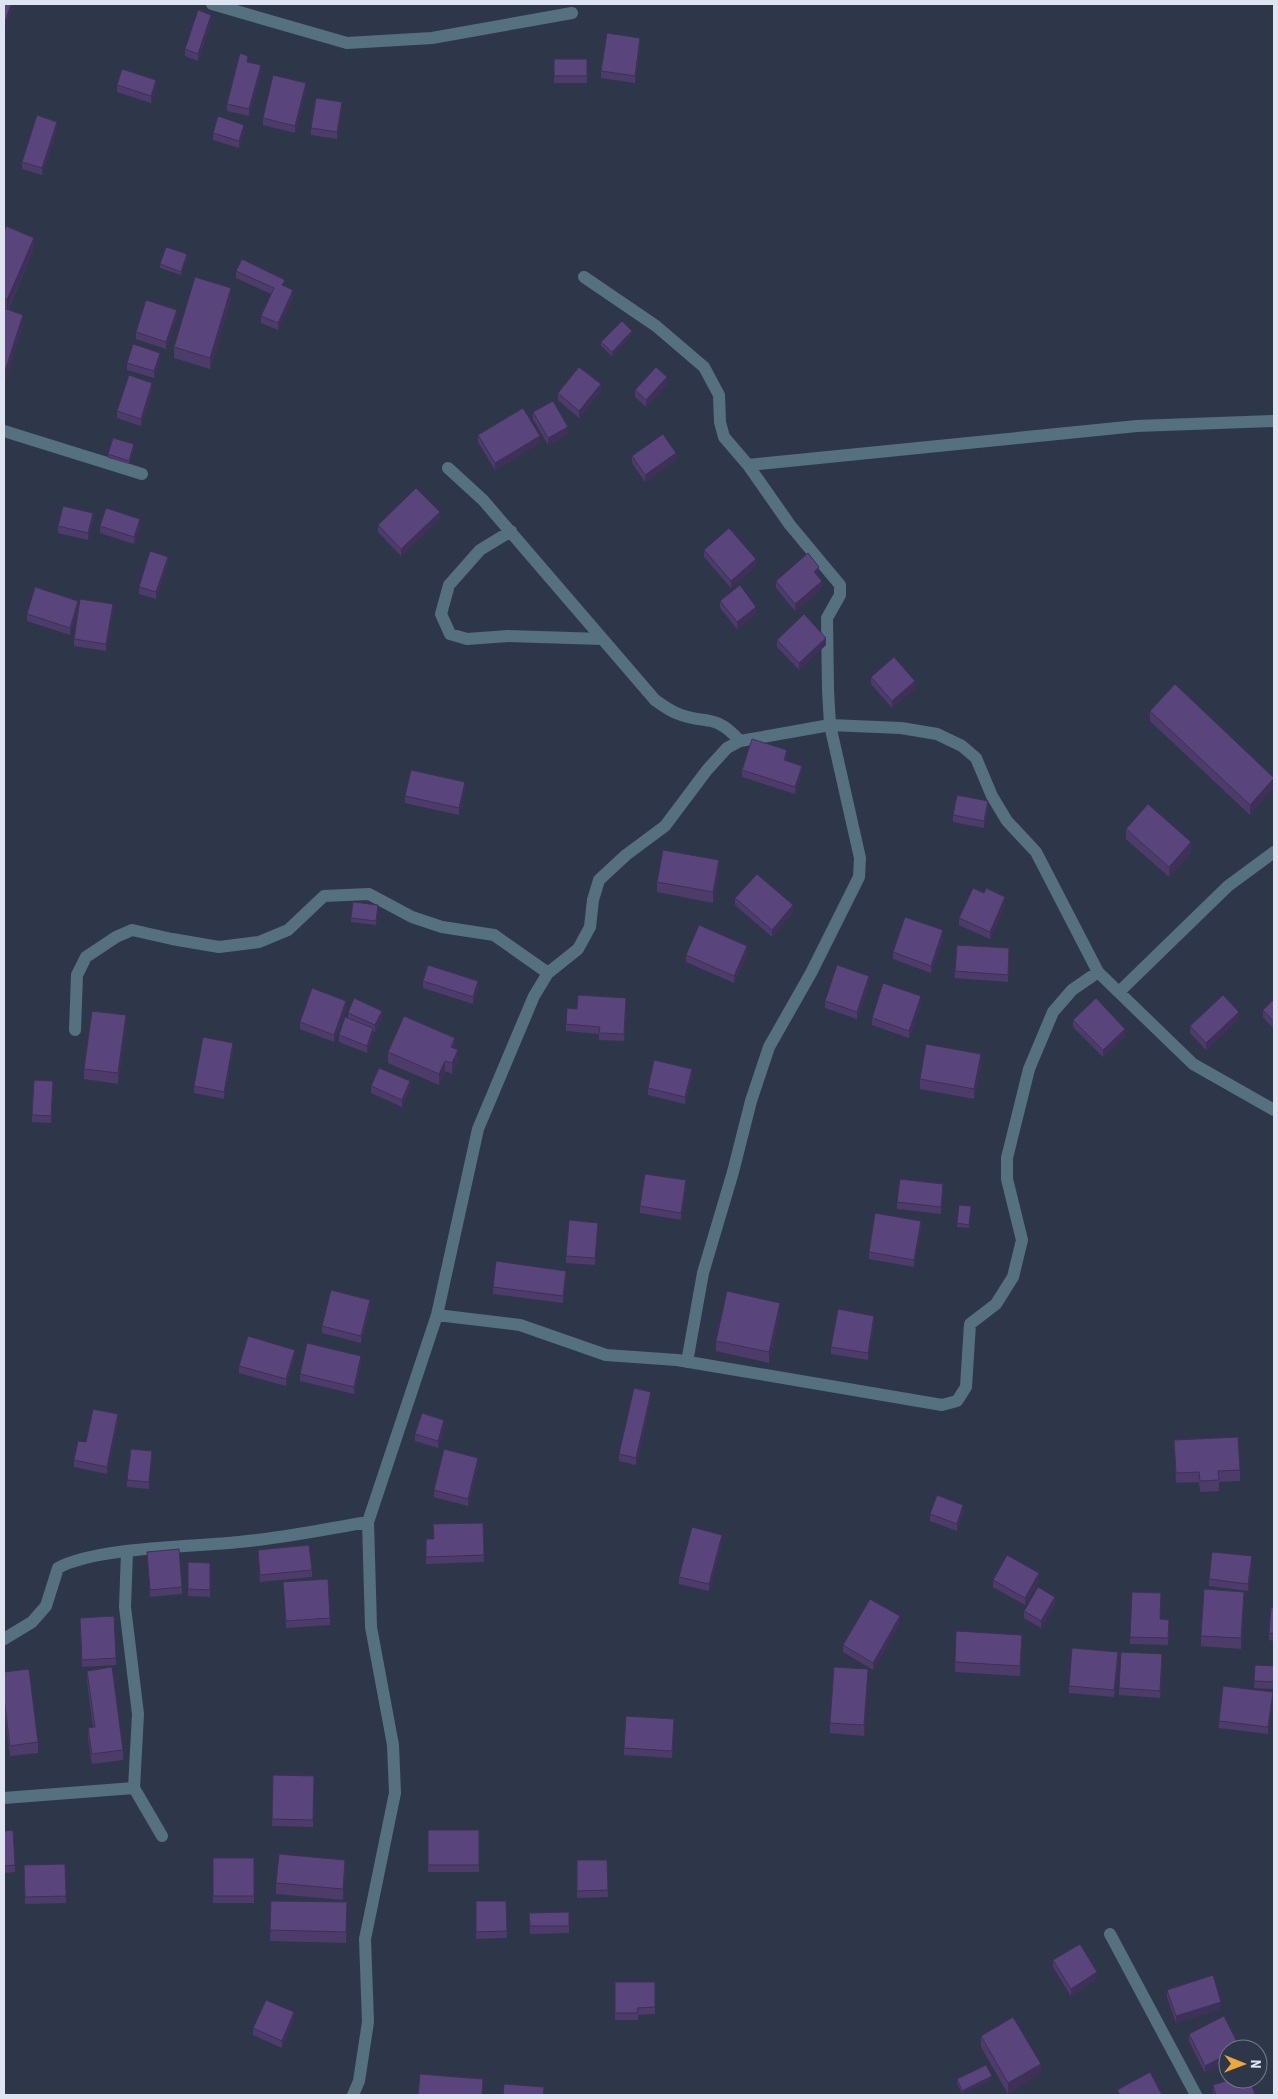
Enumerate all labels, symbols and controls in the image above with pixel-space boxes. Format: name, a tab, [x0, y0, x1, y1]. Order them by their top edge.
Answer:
north arrow	[1218, 2039, 1268, 2089]
text: N	[1248, 2060, 1264, 2069]

